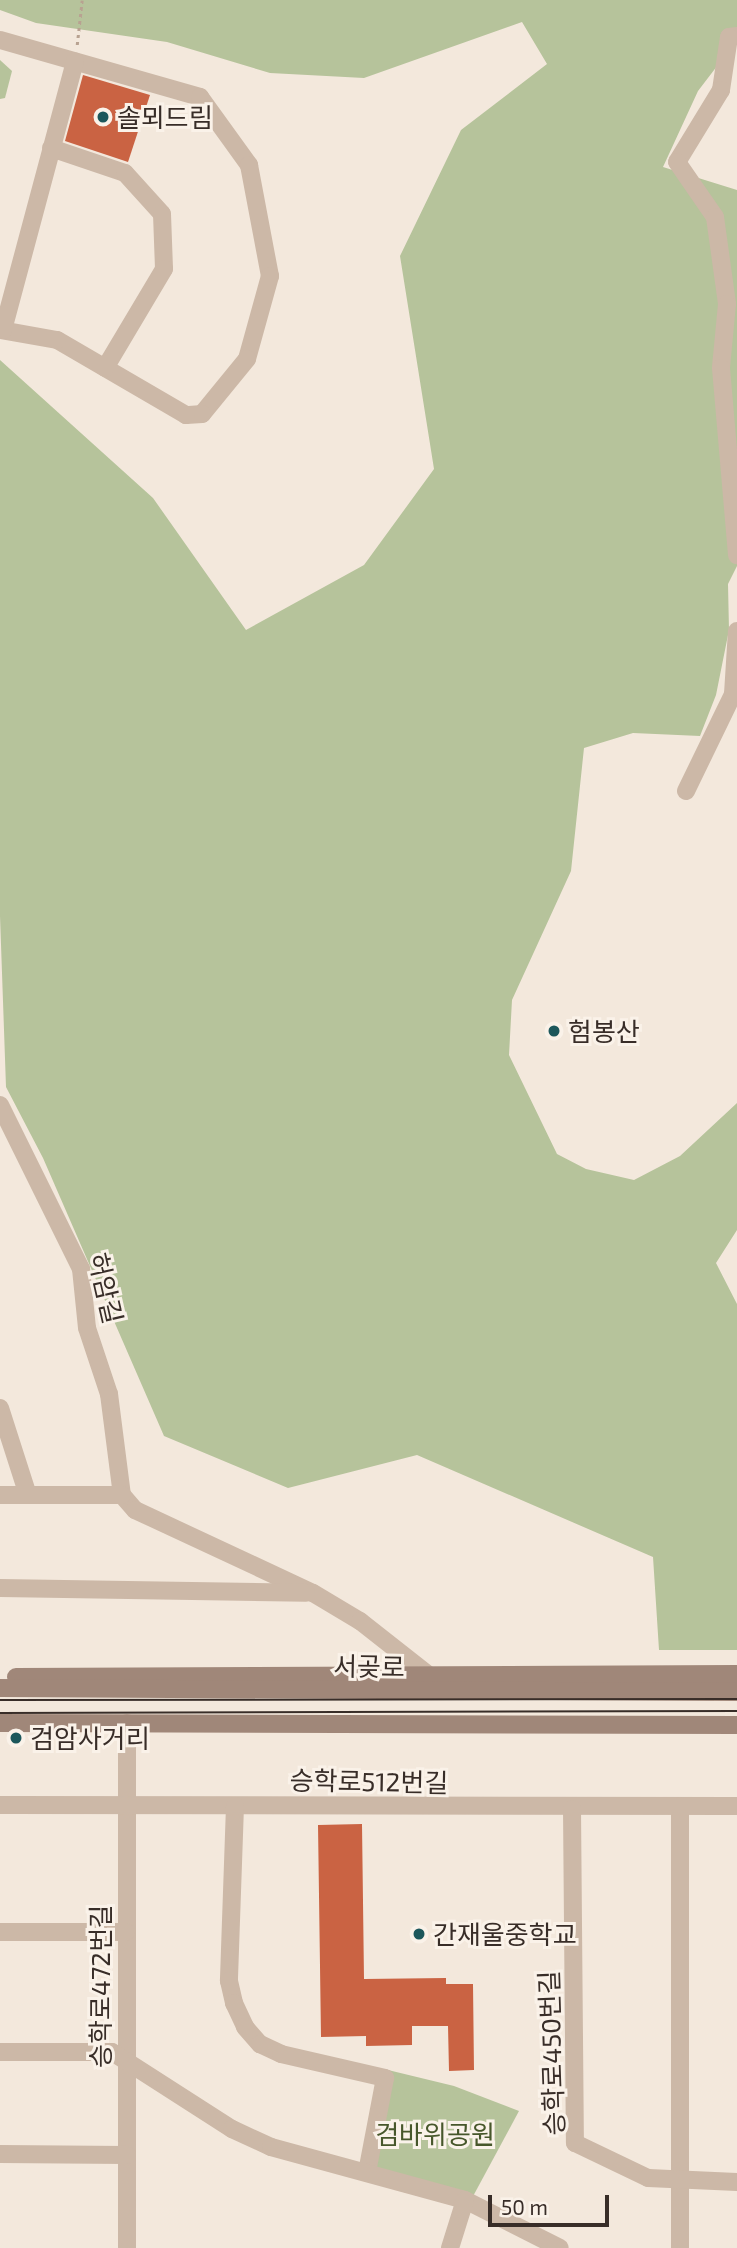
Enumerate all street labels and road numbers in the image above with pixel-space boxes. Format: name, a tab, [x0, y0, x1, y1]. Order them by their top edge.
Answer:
street label: 허암길	[83, 1250, 129, 1326]
street label: 서곶로	[333, 1650, 405, 1682]
street label: 승학로512번길	[289, 1764, 449, 1798]
street label: 승학로472번길	[84, 1904, 116, 2068]
street label: 승학로450번길	[533, 1970, 569, 2136]

